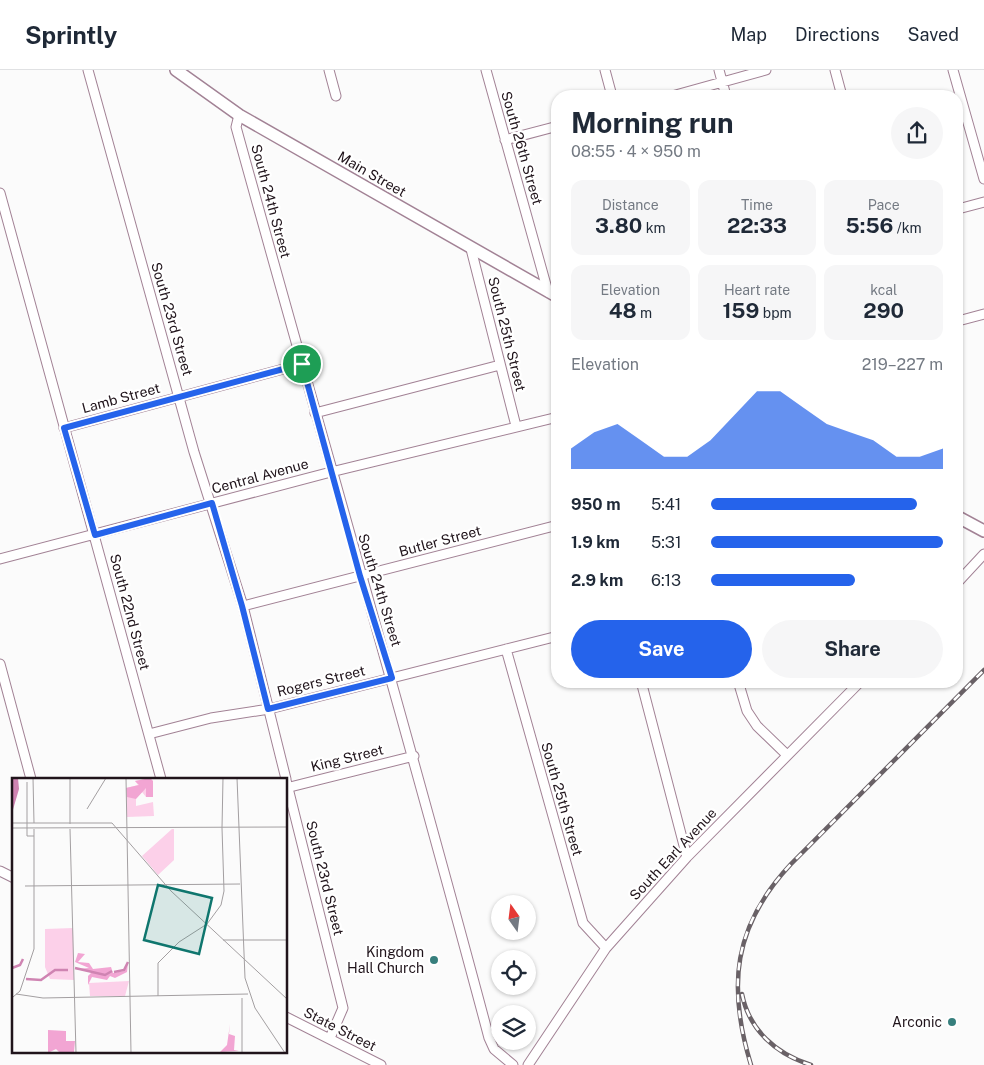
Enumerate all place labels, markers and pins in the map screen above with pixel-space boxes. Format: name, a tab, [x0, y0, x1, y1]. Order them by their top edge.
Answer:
pin	[281, 343, 323, 385]
place label: Kingdom Hall Church	[347, 944, 424, 976]
marker: Kingdom Hall Church	[428, 954, 440, 966]
place label: Arconic	[892, 1014, 942, 1030]
marker: Arconic	[946, 1016, 958, 1028]

